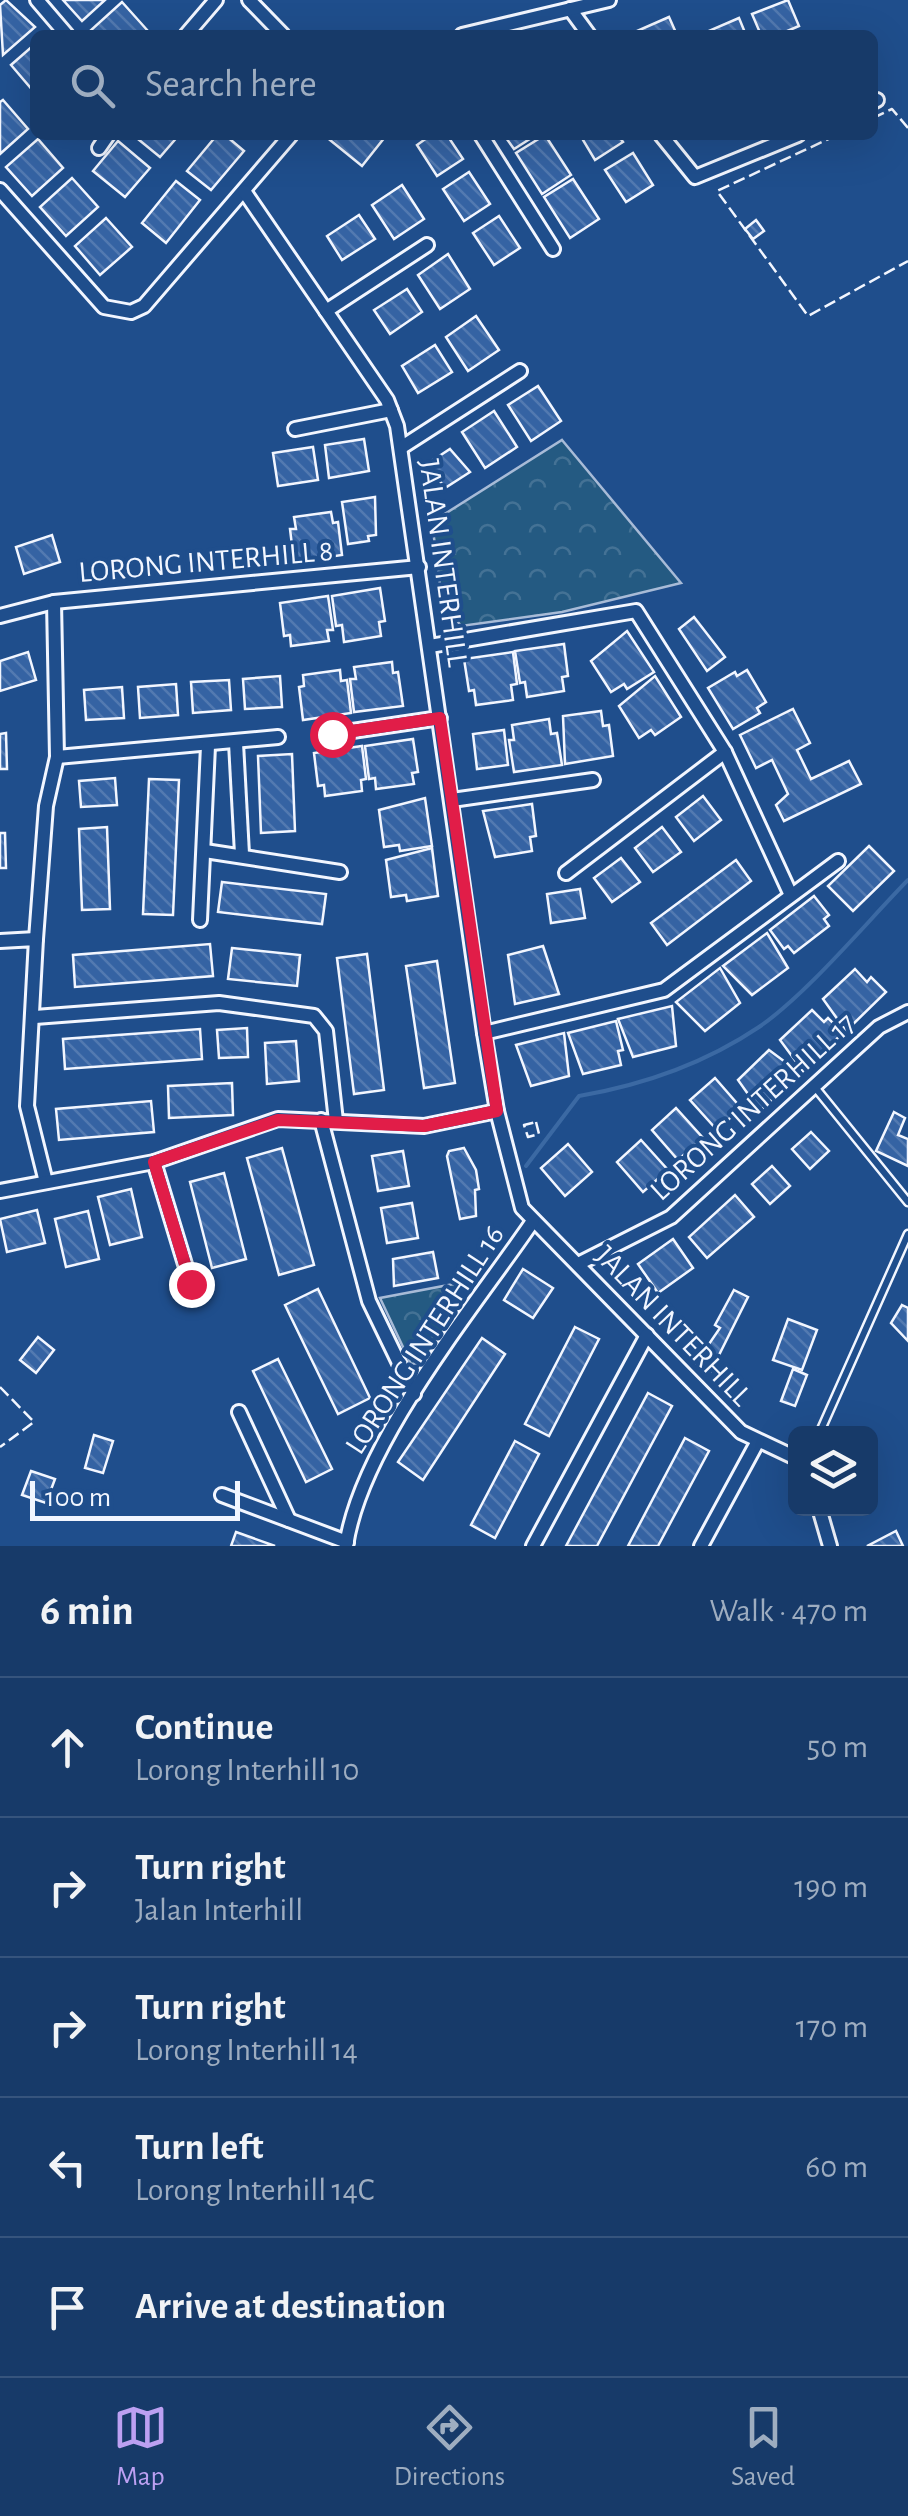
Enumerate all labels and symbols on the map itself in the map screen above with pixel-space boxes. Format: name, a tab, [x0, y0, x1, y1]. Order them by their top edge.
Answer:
street label: JALAN INTERHILL	[414, 457, 472, 669]
street label: LORONG INTERHILL 8	[77, 536, 335, 588]
route start	[310, 712, 356, 758]
street label: LORONG INTERHILL 17	[645, 1008, 861, 1206]
street label: LORONG INTERHILL 16	[340, 1220, 510, 1460]
street label: JALAN INTERHILL	[589, 1240, 757, 1412]
route end	[169, 1262, 215, 1308]
scale bar	[30, 1476, 240, 1520]

